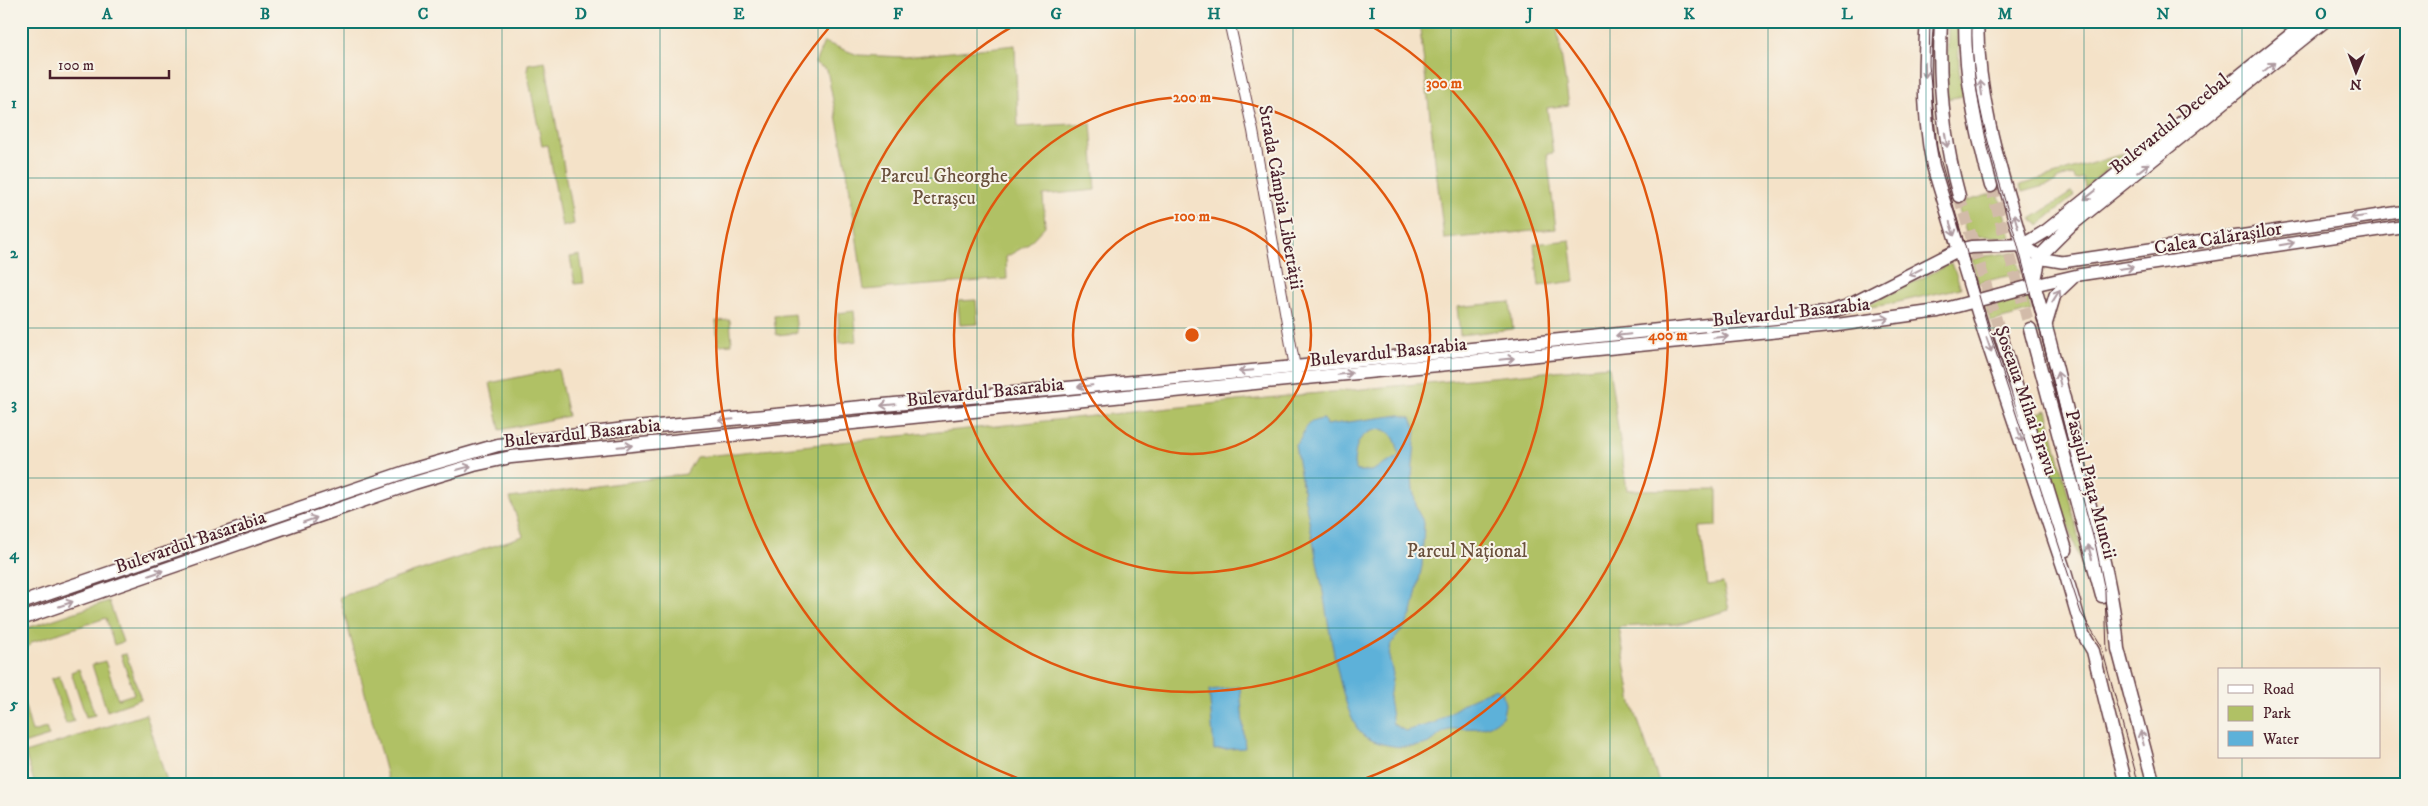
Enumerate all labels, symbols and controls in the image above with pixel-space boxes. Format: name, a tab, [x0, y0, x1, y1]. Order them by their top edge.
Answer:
text: A	[101, 4, 113, 24]
text: B	[260, 4, 270, 24]
text: C	[418, 4, 428, 24]
text: D	[575, 4, 587, 24]
text: E	[733, 4, 745, 24]
text: F	[893, 4, 903, 24]
text: G	[1050, 4, 1062, 24]
text: H	[1207, 4, 1221, 24]
text: I	[1369, 4, 1376, 24]
text: J	[1525, 4, 1534, 24]
text: K	[1683, 4, 1695, 24]
text: L	[1841, 4, 1853, 24]
text: M	[1998, 4, 2013, 24]
text: N	[2156, 4, 2170, 24]
text: O	[2315, 4, 2327, 24]
scale bar	[50, 48, 169, 80]
north arrow	[2330, 48, 2380, 98]
text: 100 m	[58, 56, 94, 75]
one-way arrow	[2262, 61, 2275, 72]
one-way arrow	[1920, 62, 1929, 78]
street label: Bulevardul Decebal	[2105, 69, 2235, 179]
text: 300 m	[1426, 74, 1463, 93]
text: N	[2349, 75, 2362, 93]
one-way arrow	[1976, 80, 1986, 96]
text: 200 m	[1173, 88, 1212, 107]
text: 1	[11, 93, 17, 113]
street label: Strada Câmpia Libertății	[1253, 103, 1308, 291]
one-way arrow	[1941, 131, 1951, 147]
one-way arrow	[2136, 162, 2149, 173]
park label: Parcul Gheorghe Petrașcu	[880, 165, 1008, 210]
one-way arrow	[2084, 190, 2097, 201]
text: 100 m	[1174, 207, 1211, 226]
one-way arrow	[2351, 213, 2367, 223]
one-way arrow	[2010, 214, 2020, 230]
street label: Calea Călărașilor	[2153, 217, 2284, 260]
one-way arrow	[1947, 221, 1957, 237]
one-way arrow	[2278, 239, 2294, 249]
text: 2	[10, 243, 19, 263]
one-way arrow	[2118, 263, 2134, 273]
one-way arrow	[1908, 268, 1923, 277]
one-way arrow	[2051, 289, 2061, 303]
street label: Bulevardul Basarabia	[1711, 293, 1871, 332]
one-way arrow	[1874, 314, 1890, 324]
street label: Șoseaua Mihai Bravu	[1989, 323, 2062, 478]
centre of rings	[1183, 326, 1201, 344]
text: 400 m	[1647, 326, 1688, 345]
one-way arrow	[1615, 330, 1631, 340]
one-way arrow	[1712, 332, 1728, 342]
street label: Bulevardul Basarabia	[1308, 333, 1468, 372]
one-way arrow	[1985, 337, 1994, 352]
one-way arrow	[1498, 354, 1514, 363]
one-way arrow	[1239, 366, 1255, 376]
one-way arrow	[1337, 369, 1353, 379]
one-way arrow	[2054, 372, 2063, 388]
street label: Bulevardul Basarabia	[905, 373, 1065, 412]
one-way arrow	[1077, 381, 1093, 391]
text: 3	[11, 394, 17, 414]
one-way arrow	[880, 400, 896, 409]
street label: Pasajul Piața Muncii	[2060, 407, 2122, 562]
street label: Bulevardul Basarabia	[502, 414, 662, 453]
one-way arrow	[718, 415, 734, 425]
one-way arrow	[2015, 427, 2025, 443]
one-way arrow	[616, 441, 632, 451]
one-way arrow	[456, 463, 472, 472]
street label: Bulevardul Basarabia	[112, 506, 269, 579]
one-way arrow	[302, 515, 317, 524]
park label: Parcul Național	[1407, 540, 1527, 563]
text: 4	[8, 544, 19, 564]
one-way arrow	[2085, 544, 2095, 560]
one-way arrow	[148, 568, 164, 577]
one-way arrow	[57, 599, 73, 608]
legend	[2218, 668, 2380, 758]
text: Road	[2263, 680, 2295, 699]
text: 5	[9, 694, 18, 714]
text: Park	[2263, 704, 2292, 723]
one-way arrow	[2137, 730, 2147, 746]
text: Water	[2262, 730, 2299, 749]

